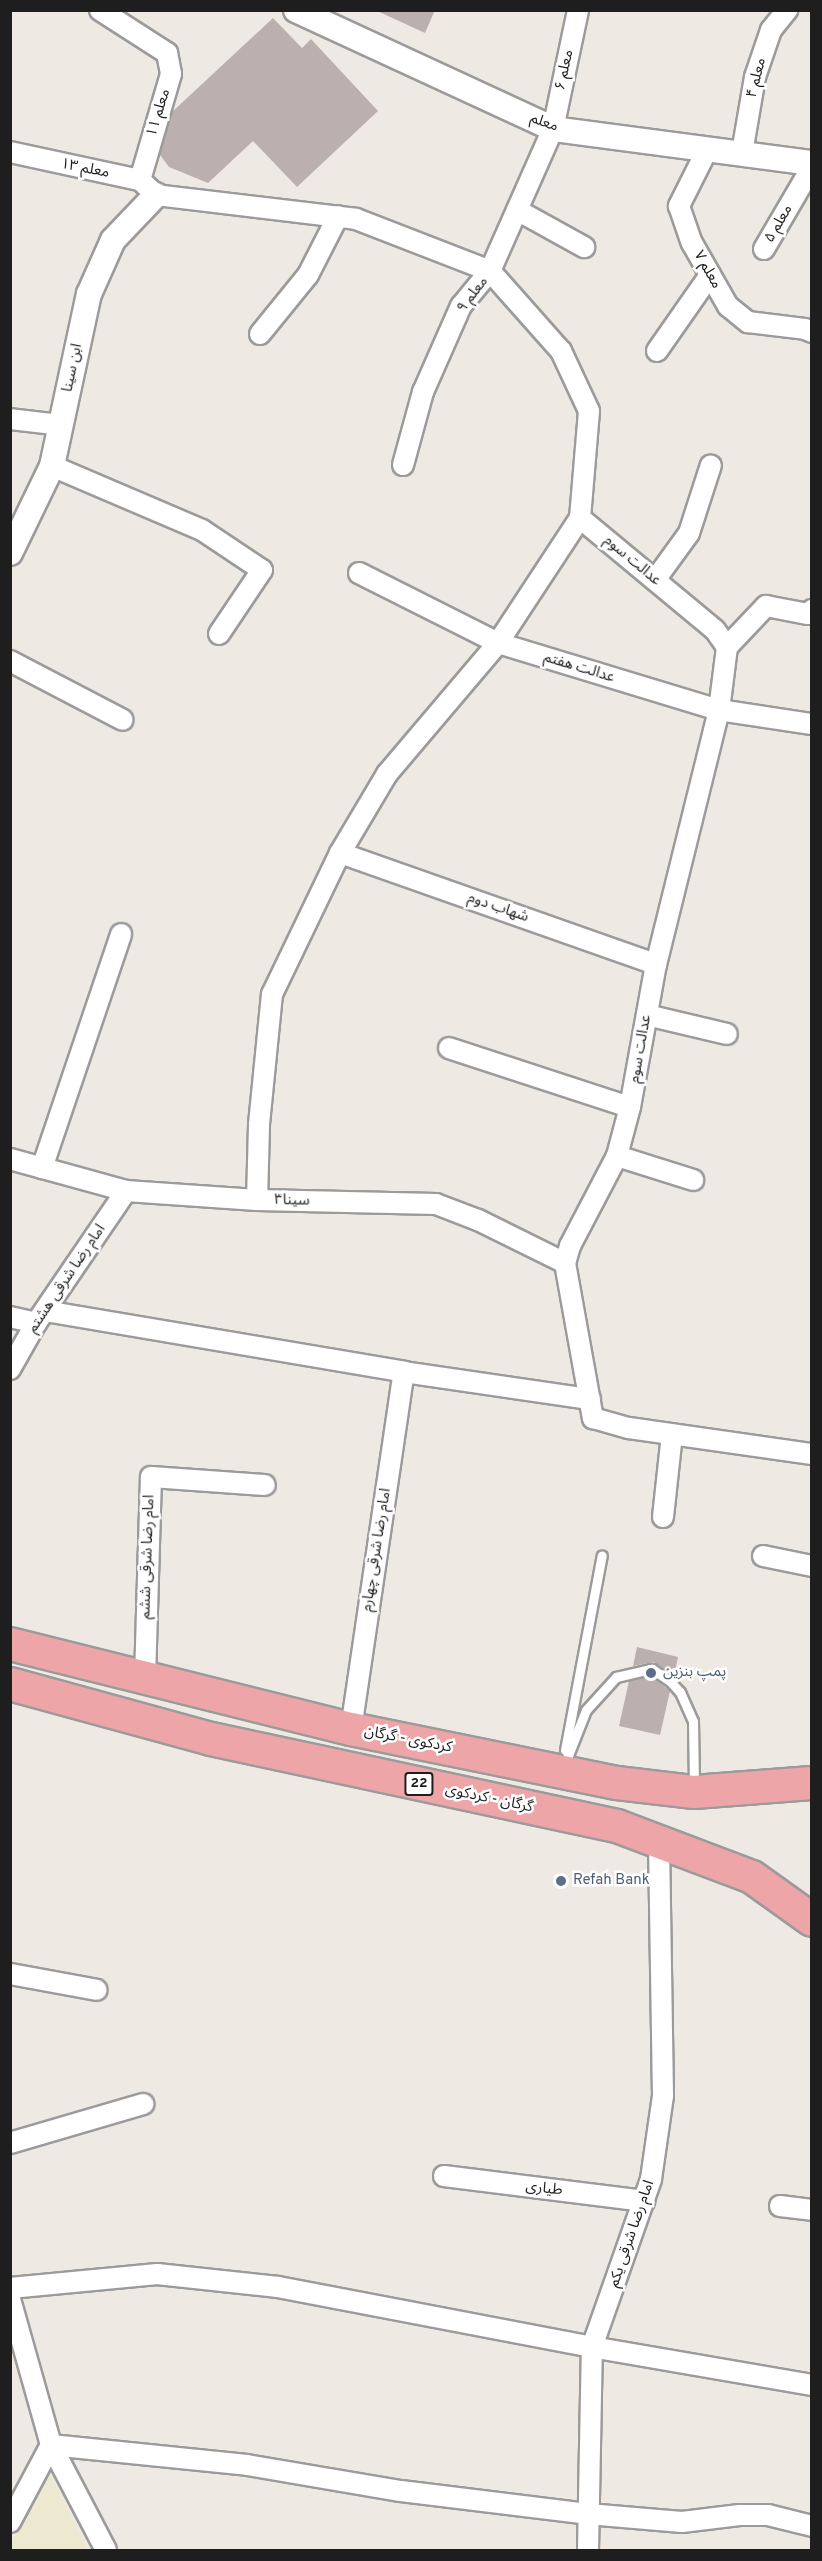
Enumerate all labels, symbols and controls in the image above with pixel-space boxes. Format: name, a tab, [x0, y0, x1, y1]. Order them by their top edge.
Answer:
street label: معلم ۶	[552, 48, 578, 92]
street label: معلم ۴	[743, 56, 771, 100]
street label: معلم ۱۱	[143, 87, 175, 139]
street label: معلم	[527, 110, 561, 136]
street label: معلم ۱۳	[59, 155, 111, 183]
street label: معلم ۵	[761, 202, 797, 246]
street label: معلم ۷	[689, 248, 725, 292]
street label: معلم ۹	[454, 273, 492, 317]
street label: ابن سینا	[59, 342, 87, 394]
street label: عدالت سوم	[600, 532, 664, 590]
street label: عدالت هفتم	[541, 649, 617, 687]
street label: شهاب دوم	[465, 889, 531, 927]
street label: عدالت سوم	[626, 1013, 656, 1085]
street label: سینا۳	[274, 1192, 310, 1210]
street label: امام رضا شرقی هشتم	[24, 1221, 110, 1337]
street label: امام رضا شرقی چهارم	[358, 1487, 396, 1613]
street label: امام رضا شرقی ششم	[137, 1494, 159, 1620]
place label: پمپ بنزین	[663, 1664, 726, 1682]
marker: پمپ بنزین	[644, 1666, 658, 1680]
street label: کردکوی - گرگان	[363, 1723, 453, 1757]
road number: 22	[404, 1773, 434, 1795]
street label: گرگان - کردکوی	[444, 1781, 534, 1817]
place label: Refah Bank	[573, 1872, 650, 1890]
marker: Refah Bank	[554, 1874, 568, 1888]
street label: طیاری	[525, 2178, 563, 2200]
street label: امام رضا شرقی یکم	[605, 2178, 659, 2290]

